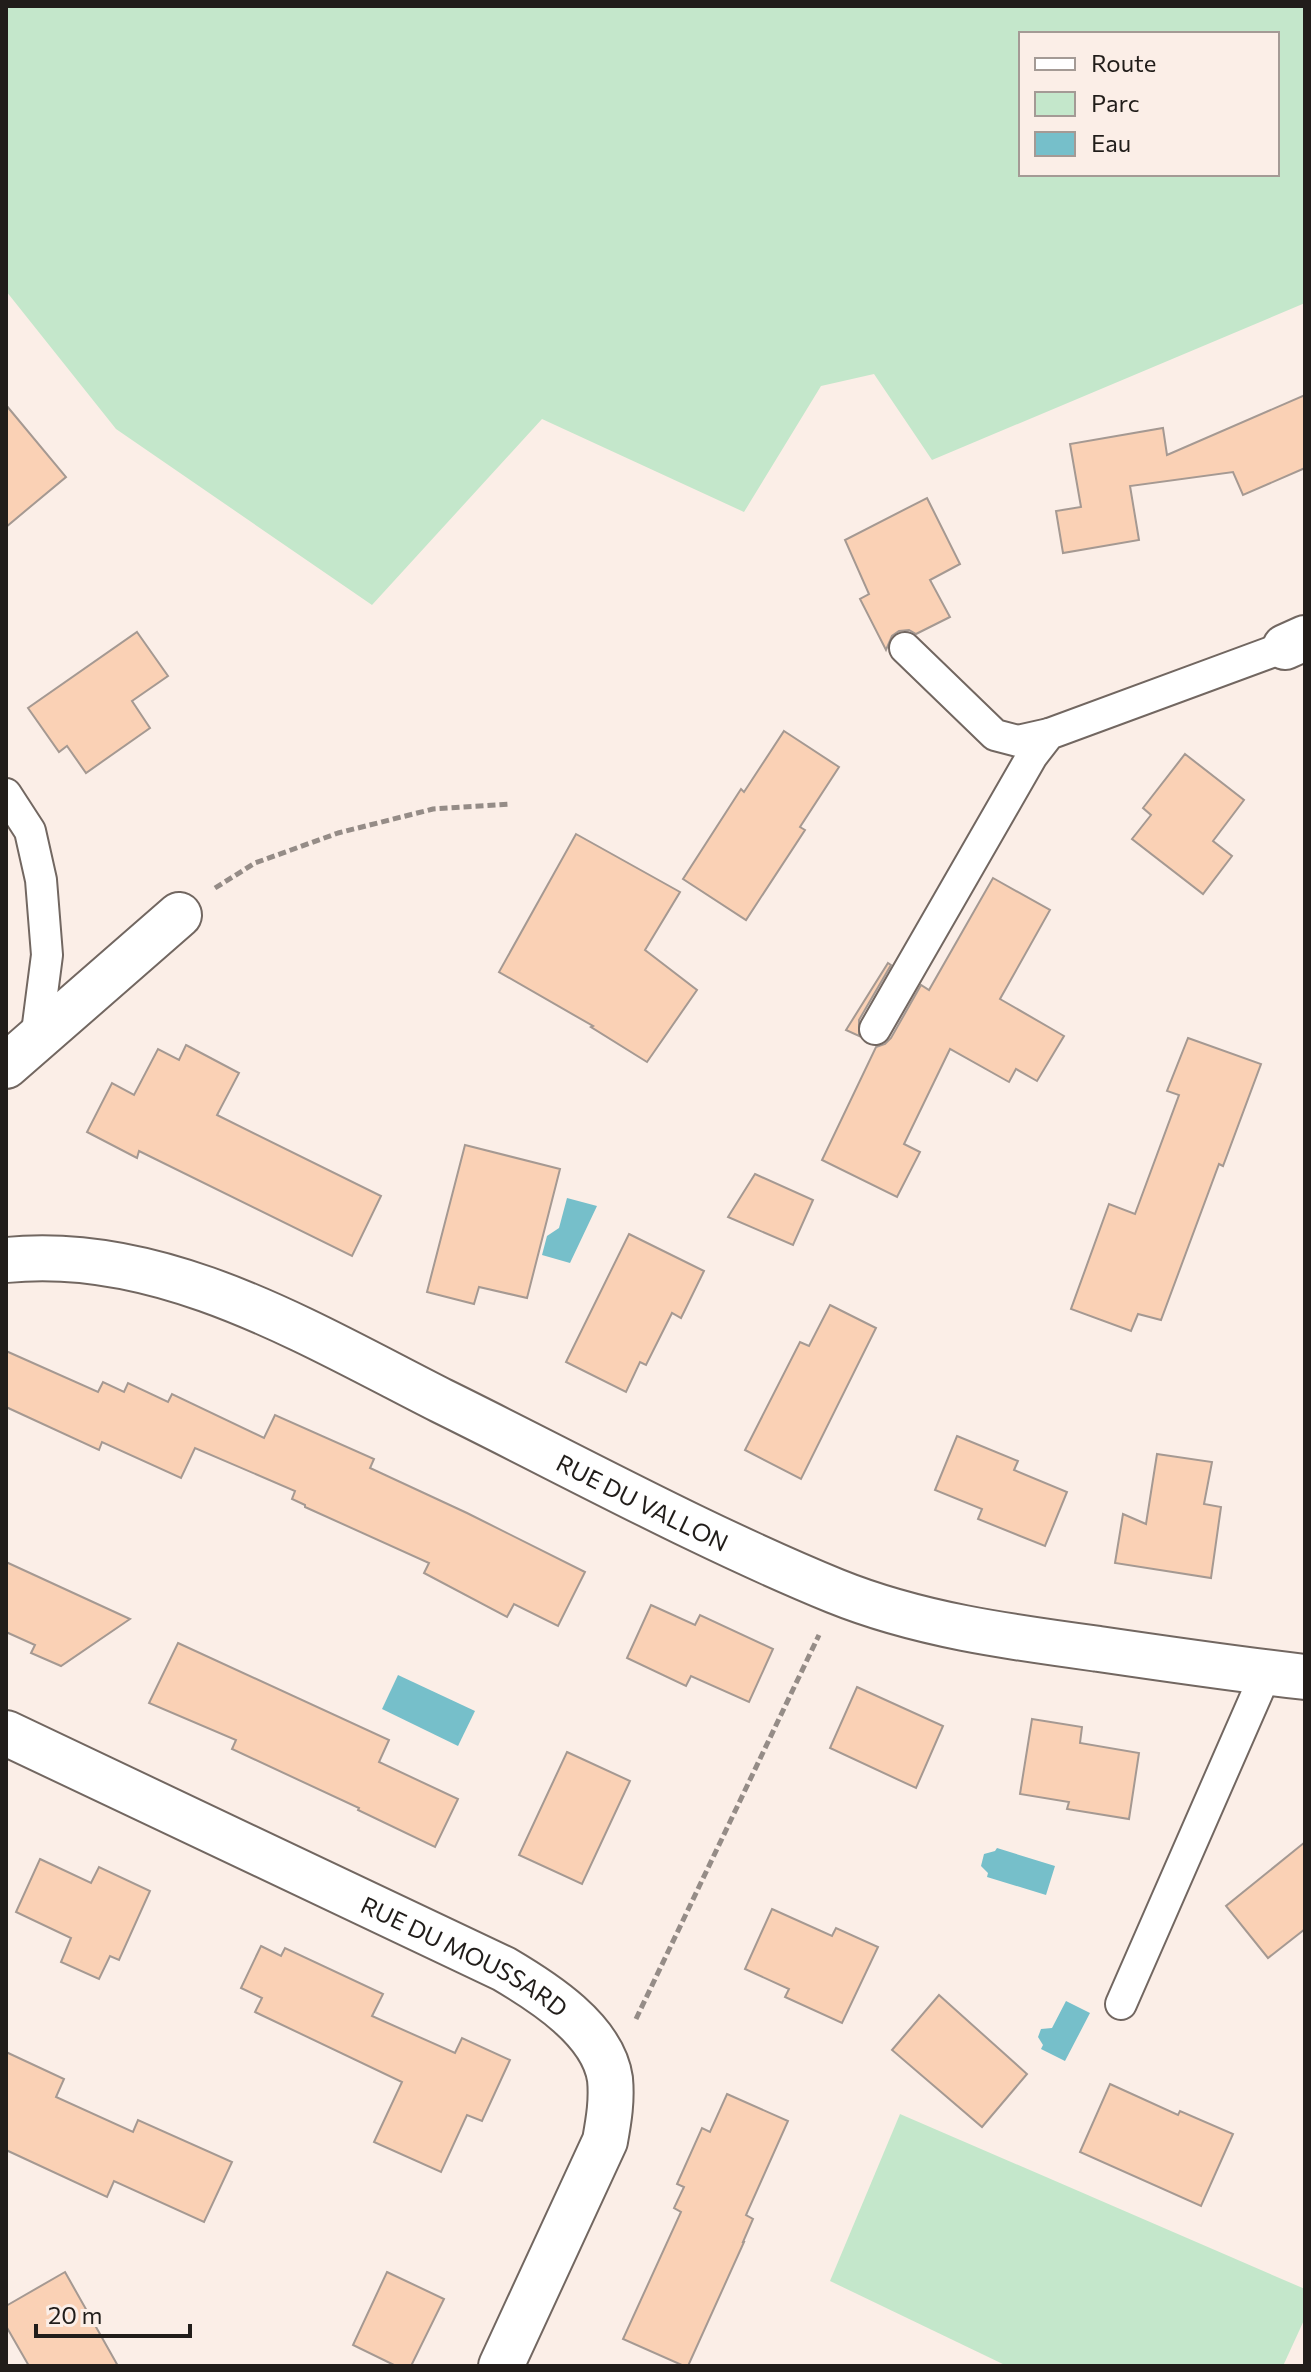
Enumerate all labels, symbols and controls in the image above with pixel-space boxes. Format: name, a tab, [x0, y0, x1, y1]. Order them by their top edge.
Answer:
legend	[1019, 32, 1279, 176]
text: Route	[1091, 48, 1156, 77]
text: Parc	[1091, 88, 1140, 117]
text: Eau	[1091, 128, 1131, 157]
street label: RUE DU VALLON	[552, 1447, 733, 1556]
street label: RUE DU MOUSSARD	[357, 1889, 574, 2022]
scale bar	[36, 2288, 190, 2338]
text: 20 m	[48, 2300, 102, 2329]

